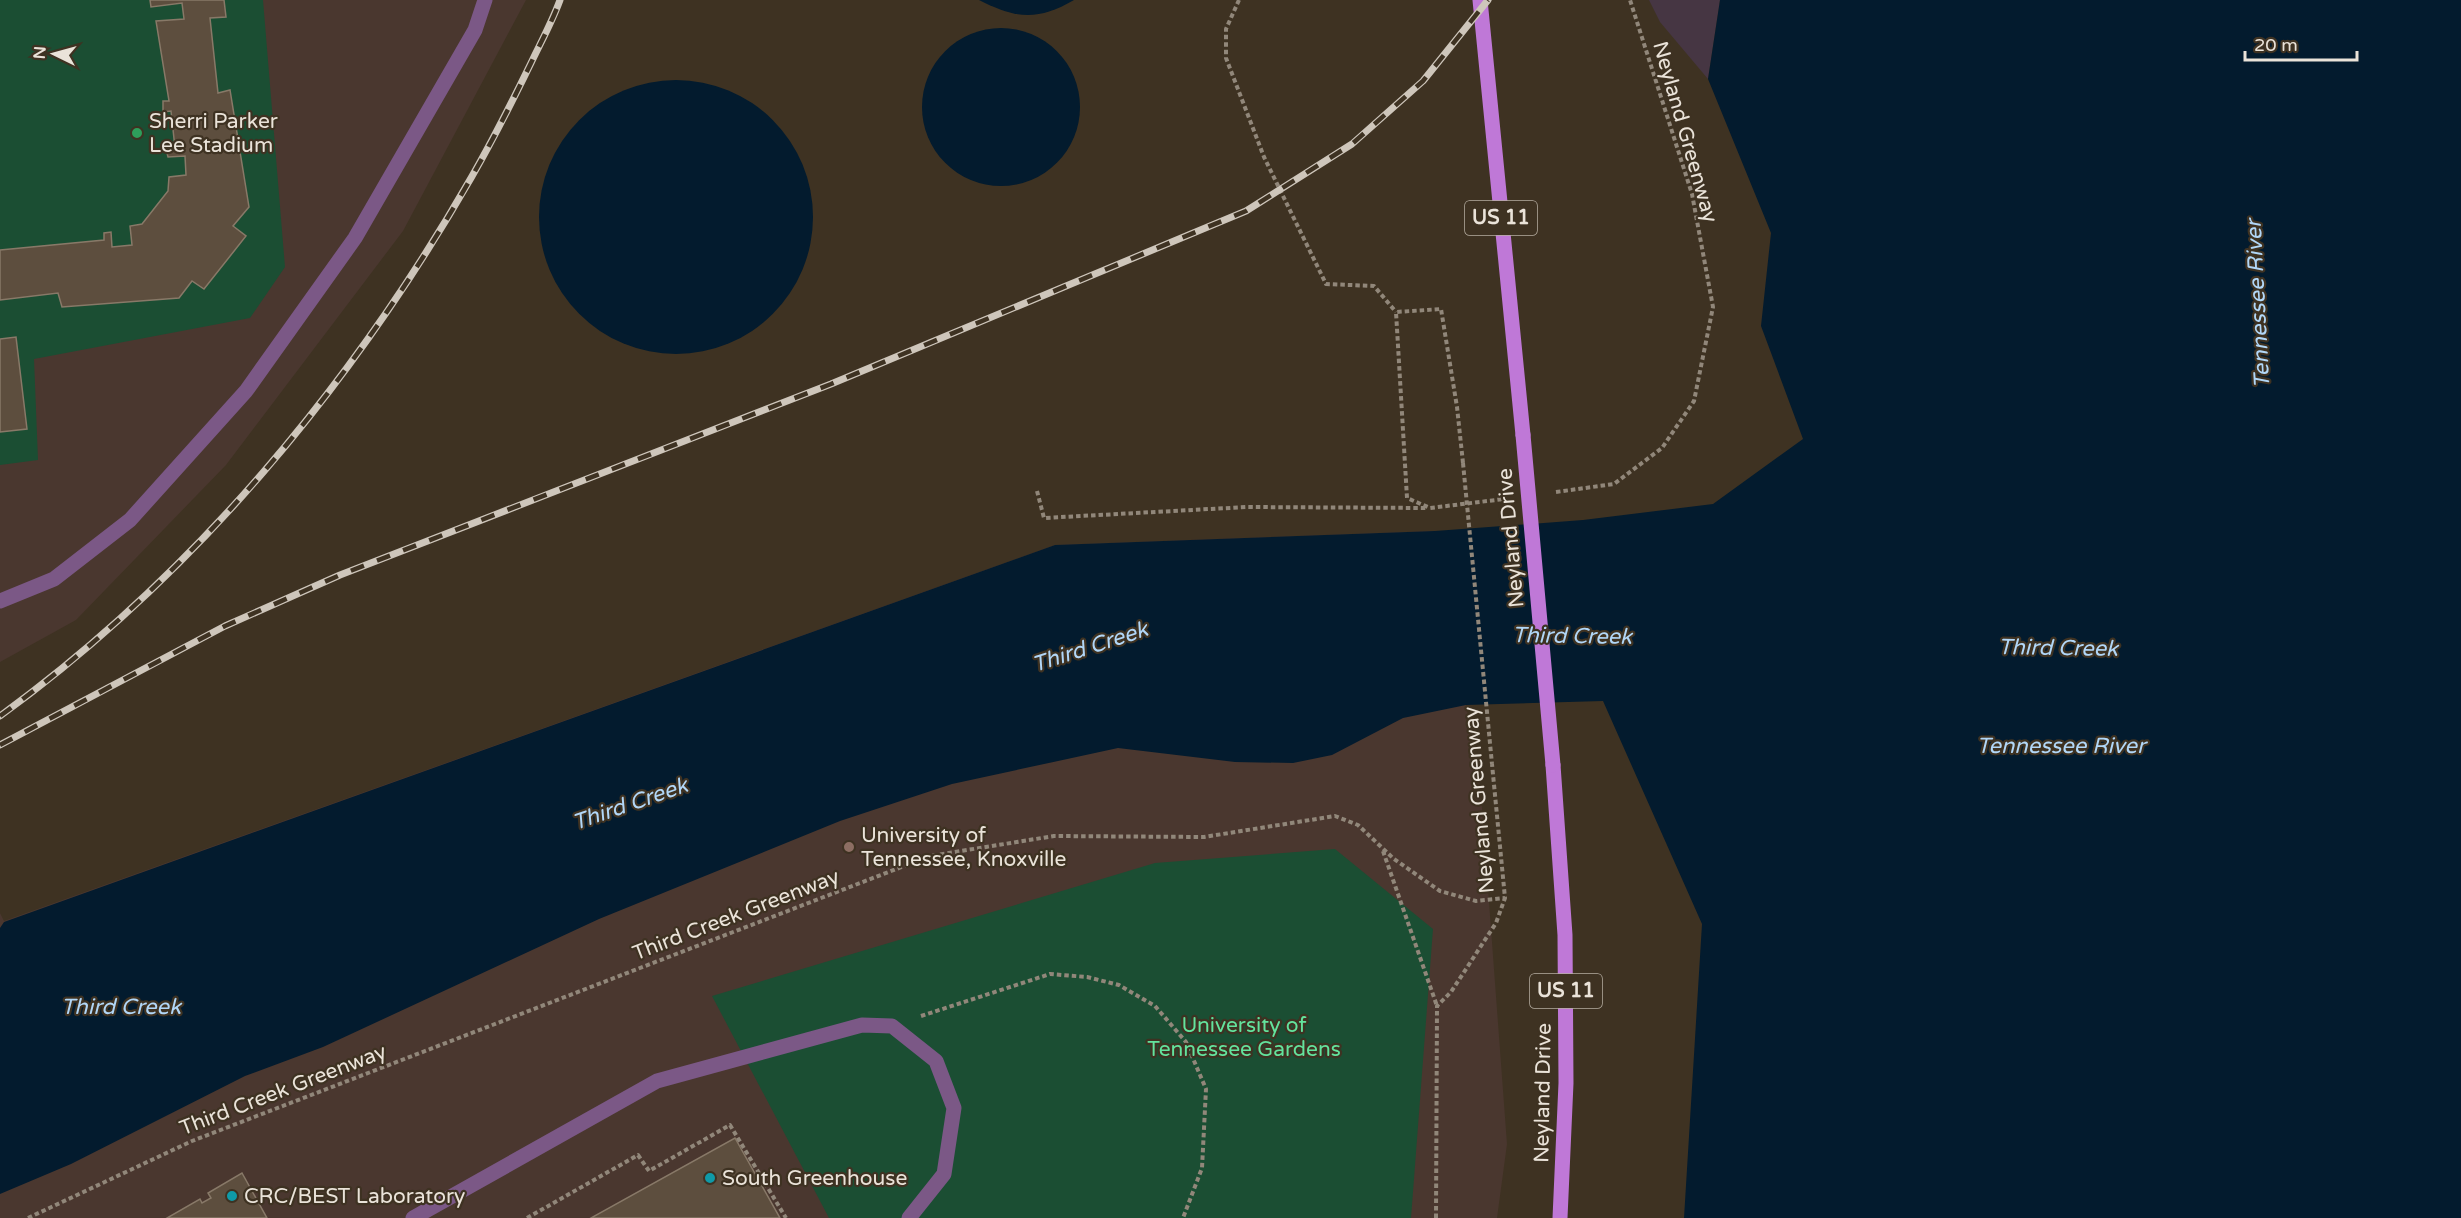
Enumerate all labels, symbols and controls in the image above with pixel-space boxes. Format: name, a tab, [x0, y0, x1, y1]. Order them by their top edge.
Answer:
north arrow	[24, 24, 84, 84]
scale bar	[2245, 24, 2358, 62]
text: 20 m	[2254, 34, 2298, 56]
street label: Neyland Greenway	[1647, 38, 1723, 226]
text: N	[30, 46, 51, 60]
place label: Sherri Parker Lee Stadium	[149, 109, 278, 158]
marker: Sherri Parker Lee Stadium	[130, 126, 144, 140]
road number: US 11	[1465, 201, 1537, 235]
water label: Tennessee River	[2240, 216, 2275, 389]
street label: Neyland Drive	[1492, 467, 1530, 609]
water label: Third Creek	[1029, 615, 1153, 678]
water label: Third Creek	[1512, 622, 1634, 650]
water label: Third Creek	[1998, 634, 2120, 662]
street label: Neyland Greenway	[1458, 705, 1500, 895]
water label: Tennessee River	[1977, 733, 2148, 759]
water label: Third Creek	[569, 772, 693, 836]
place label: University of Tennessee, Knoxville	[861, 823, 1067, 872]
marker: University of Tennessee, Knoxville	[842, 840, 856, 854]
street label: Third Creek Greenway	[629, 864, 843, 966]
road number: US 11	[1530, 974, 1602, 1008]
water label: Third Creek	[61, 994, 183, 1020]
park label: University of Tennessee Gardens	[1147, 1013, 1341, 1062]
street label: Neyland Drive	[1529, 1023, 1557, 1163]
street label: Third Creek Greenway	[176, 1039, 390, 1141]
place label: South Greenhouse	[722, 1166, 907, 1191]
marker: South Greenhouse	[703, 1171, 717, 1185]
place label: CRC/BEST Laboratory	[244, 1184, 465, 1209]
marker: CRC/BEST Laboratory	[225, 1189, 239, 1203]

